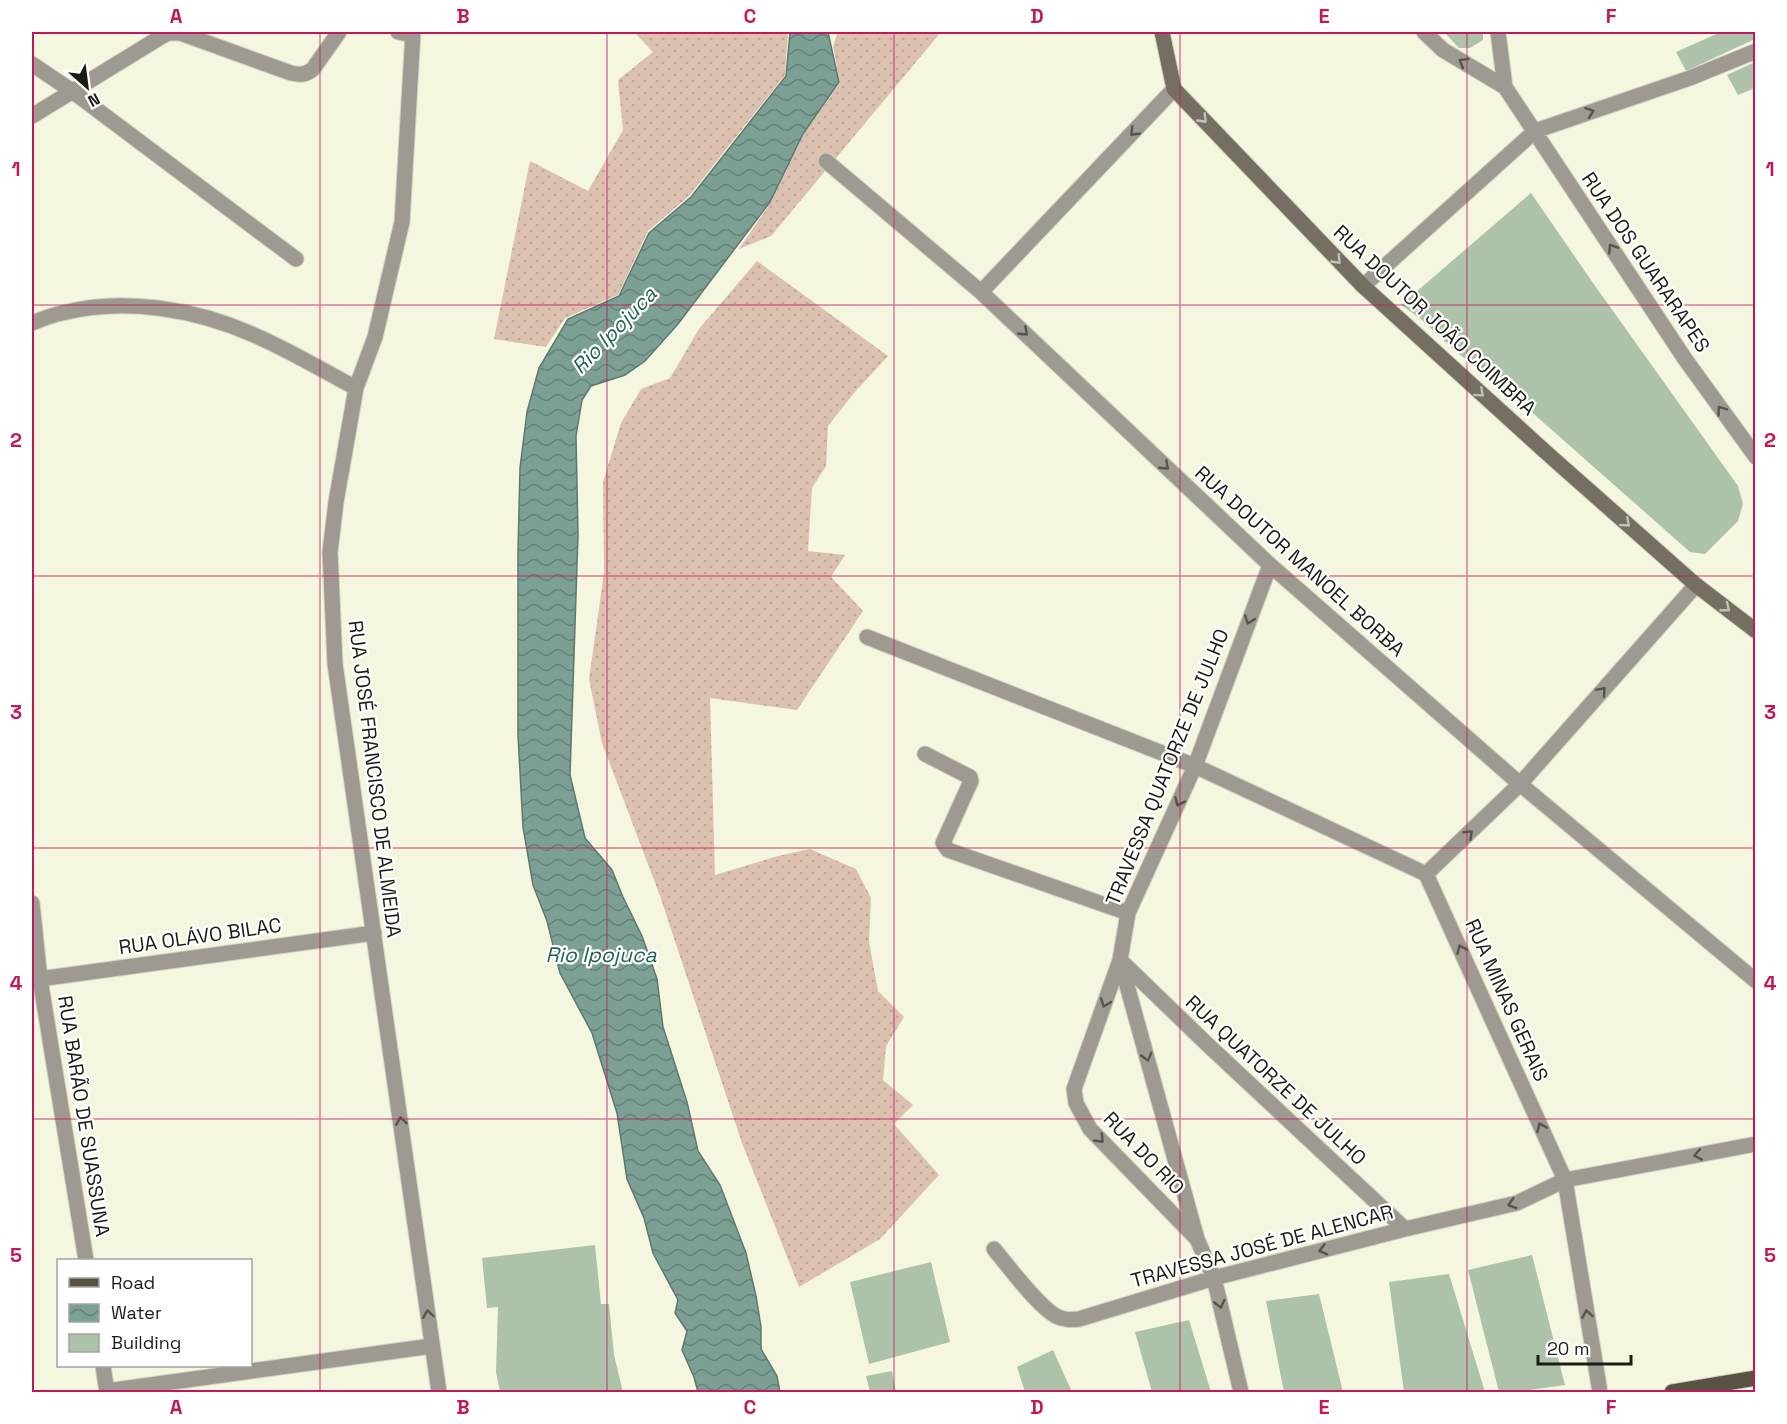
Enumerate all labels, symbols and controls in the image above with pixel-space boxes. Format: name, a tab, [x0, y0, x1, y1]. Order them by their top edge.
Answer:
text: A	[170, 3, 183, 29]
text: B	[456, 3, 470, 29]
text: C	[744, 3, 757, 29]
text: D	[1030, 3, 1044, 29]
text: E	[1318, 3, 1330, 29]
text: F	[1606, 3, 1617, 29]
north arrow	[57, 57, 117, 117]
one-way arrow	[1459, 58, 1469, 69]
text: N	[84, 88, 103, 112]
one-way arrow	[1584, 107, 1595, 119]
one-way arrow	[1195, 112, 1206, 123]
one-way arrow	[1130, 124, 1141, 135]
text: 1	[11, 156, 21, 182]
text: 1	[1765, 156, 1775, 182]
street label: RUA DOS GUARARAPES	[1576, 167, 1716, 357]
street label: RUA DOUTOR JOÃO COIMBRA	[1328, 219, 1542, 421]
one-way arrow	[1608, 244, 1619, 255]
one-way arrow	[1330, 253, 1341, 264]
water label: Rio Ipojuca	[566, 280, 663, 379]
one-way arrow	[1017, 325, 1027, 336]
one-way arrow	[1473, 386, 1484, 397]
one-way arrow	[1718, 405, 1729, 416]
text: 2	[10, 427, 22, 453]
text: 2	[1764, 427, 1776, 453]
one-way arrow	[1159, 459, 1169, 470]
street label: RUA DOUTOR MANOEL BORBA	[1190, 460, 1411, 662]
one-way arrow	[1619, 515, 1630, 526]
one-way arrow	[1719, 600, 1730, 611]
one-way arrow	[1244, 614, 1257, 625]
street label: RUA JOSÉ FRANCISCO DE ALMEIDA	[343, 619, 407, 940]
street label: TRAVESSA QUATORZE DE JULHO	[1099, 625, 1235, 909]
one-way arrow	[1595, 688, 1606, 698]
text: 3	[10, 699, 22, 725]
text: 3	[1764, 699, 1776, 725]
one-way arrow	[1174, 795, 1186, 806]
one-way arrow	[1461, 830, 1472, 841]
street label: RUA OLÁVO BILAC	[117, 912, 283, 960]
street label: RUA MINAS GERAIS	[1459, 915, 1555, 1085]
water label: Rio Ipojuca	[545, 941, 657, 968]
one-way arrow	[1456, 944, 1468, 955]
text: 4	[10, 970, 23, 996]
text: 4	[1764, 970, 1777, 996]
street label: RUA QUATORZE DE JULHO	[1180, 989, 1372, 1171]
street label: RUA BARÃO DE SUASSUNA	[52, 994, 116, 1239]
one-way arrow	[1099, 998, 1112, 1008]
one-way arrow	[1140, 1051, 1152, 1062]
street label: RUA DO RIO	[1098, 1106, 1190, 1200]
one-way arrow	[395, 1116, 407, 1125]
one-way arrow	[1536, 1122, 1548, 1133]
one-way arrow	[1093, 1133, 1104, 1143]
one-way arrow	[1693, 1148, 1703, 1161]
one-way arrow	[1507, 1197, 1518, 1209]
street label: TRAVESSA JOSÉ DE ALENCAR	[1128, 1198, 1396, 1294]
text: 5	[10, 1242, 22, 1268]
text: 5	[1764, 1242, 1776, 1268]
one-way arrow	[1318, 1243, 1329, 1255]
legend	[57, 1259, 252, 1367]
text: Road	[111, 1271, 155, 1294]
one-way arrow	[1213, 1299, 1226, 1309]
text: Water	[111, 1301, 162, 1324]
one-way arrow	[422, 1309, 434, 1318]
one-way arrow	[1582, 1309, 1594, 1319]
scale bar	[1538, 1328, 1631, 1366]
text: Building	[111, 1331, 181, 1354]
text: 20 m	[1547, 1337, 1590, 1360]
text: A	[170, 1394, 183, 1420]
text: B	[456, 1394, 470, 1420]
text: C	[744, 1394, 757, 1420]
text: D	[1030, 1394, 1044, 1420]
text: E	[1318, 1394, 1330, 1420]
text: F	[1606, 1394, 1617, 1420]

